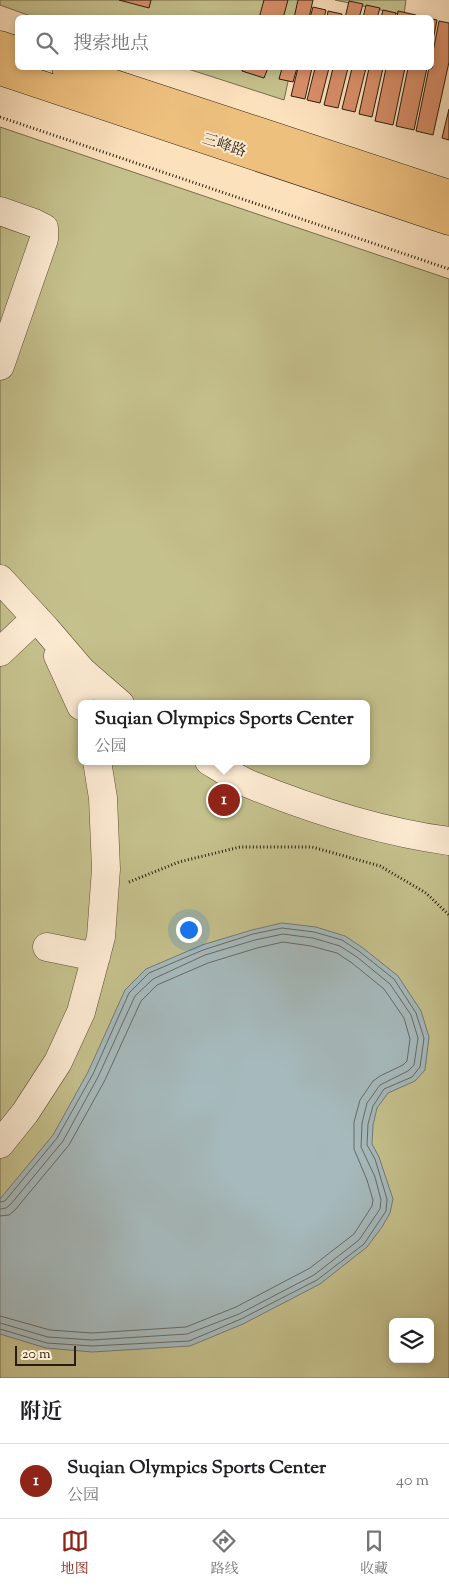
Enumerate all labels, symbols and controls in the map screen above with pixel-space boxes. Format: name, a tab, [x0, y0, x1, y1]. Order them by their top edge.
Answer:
search box	[15, 15, 434, 70]
icon: search	[33, 29, 61, 57]
text: 搜索地点	[73, 31, 149, 58]
street label: 三峰路	[199, 129, 249, 163]
popup	[78, 700, 370, 765]
text: Suqian Olympics Sports Center	[94, 706, 354, 733]
text: 公园	[94, 736, 126, 759]
pin: 1	[208, 781, 240, 819]
your location	[176, 917, 202, 943]
map controls	[389, 1318, 434, 1363]
button: layers	[389, 1318, 434, 1363]
scale bar	[15, 1343, 76, 1366]
text: 20 m	[22, 1345, 51, 1365]
text: 附近	[20, 1398, 62, 1428]
text: Suqian Olympics Sports Center	[67, 1455, 326, 1482]
text: 1	[33, 1470, 39, 1493]
text: 40 m	[396, 1470, 429, 1493]
text: 公园	[67, 1485, 99, 1508]
tab: 地图	[61, 1527, 89, 1580]
tab: 路线	[210, 1527, 238, 1580]
tab: 收藏	[360, 1527, 388, 1580]

